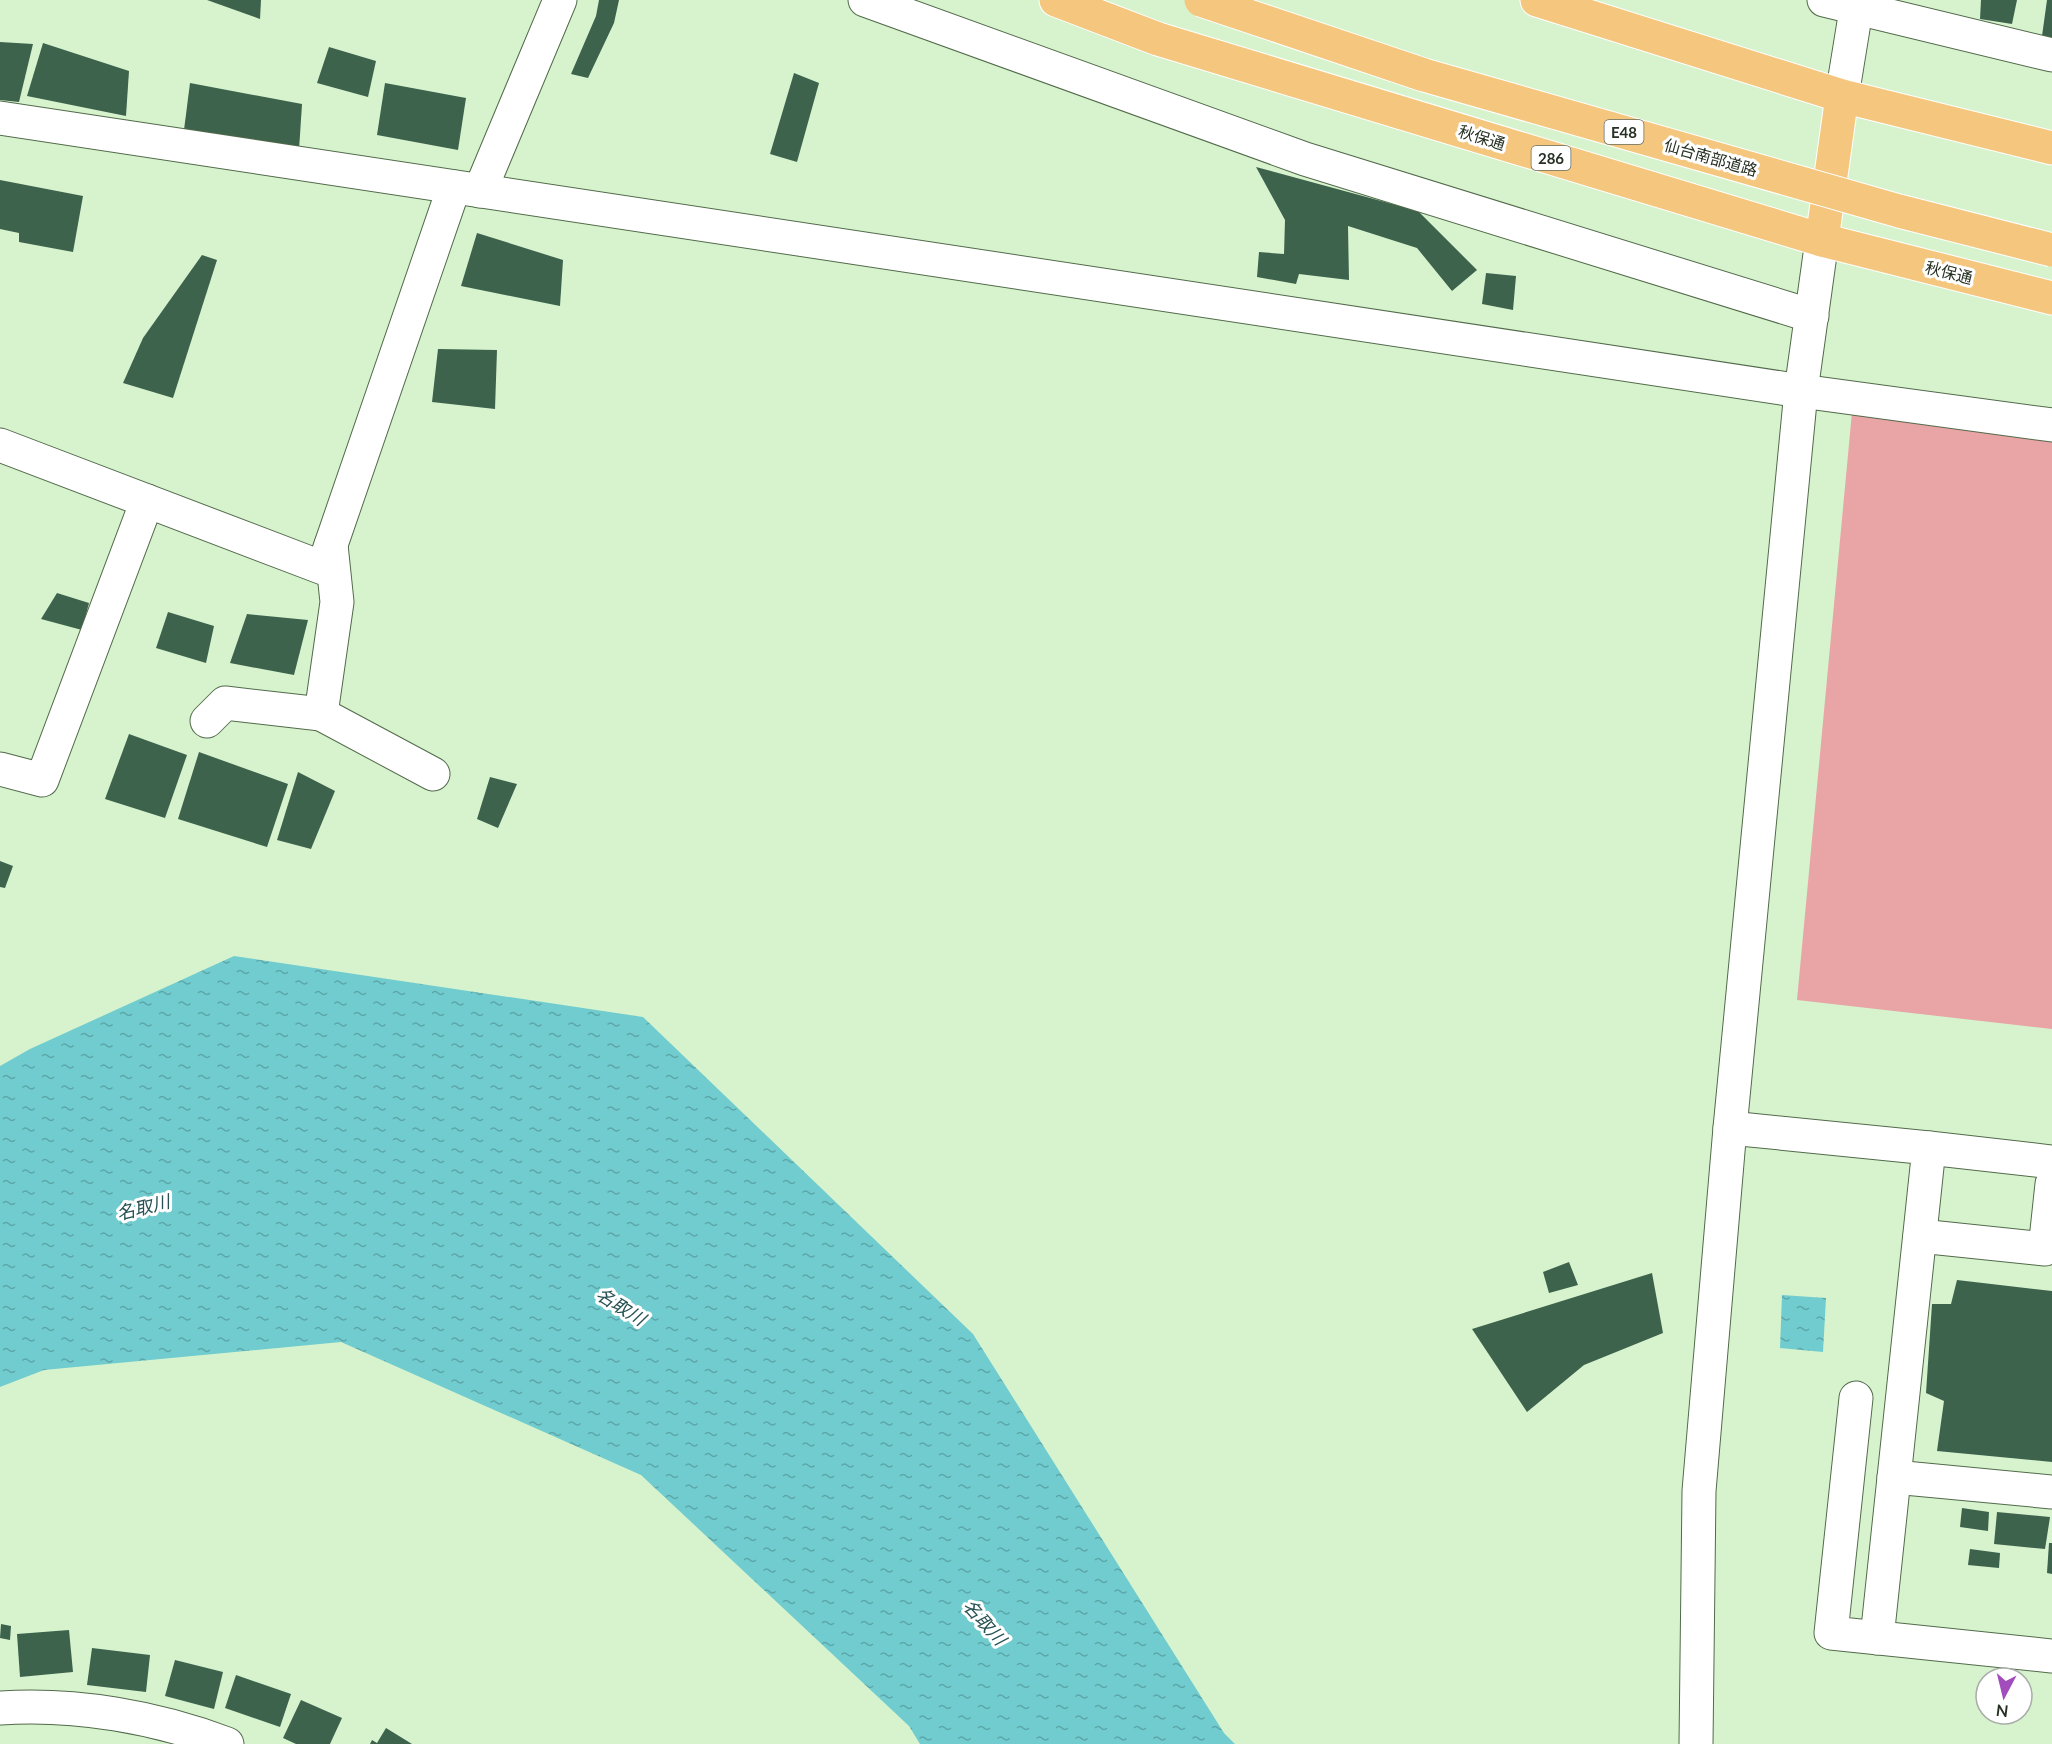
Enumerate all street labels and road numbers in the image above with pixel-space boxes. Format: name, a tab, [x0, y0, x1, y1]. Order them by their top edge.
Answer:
road number: E48	[1604, 120, 1644, 144]
street label: 秋保通	[1456, 121, 1508, 153]
street label: 仙台南部道路	[1662, 135, 1760, 179]
road number: 286	[1532, 146, 1570, 170]
street label: 秋保通	[1923, 257, 1975, 287]

